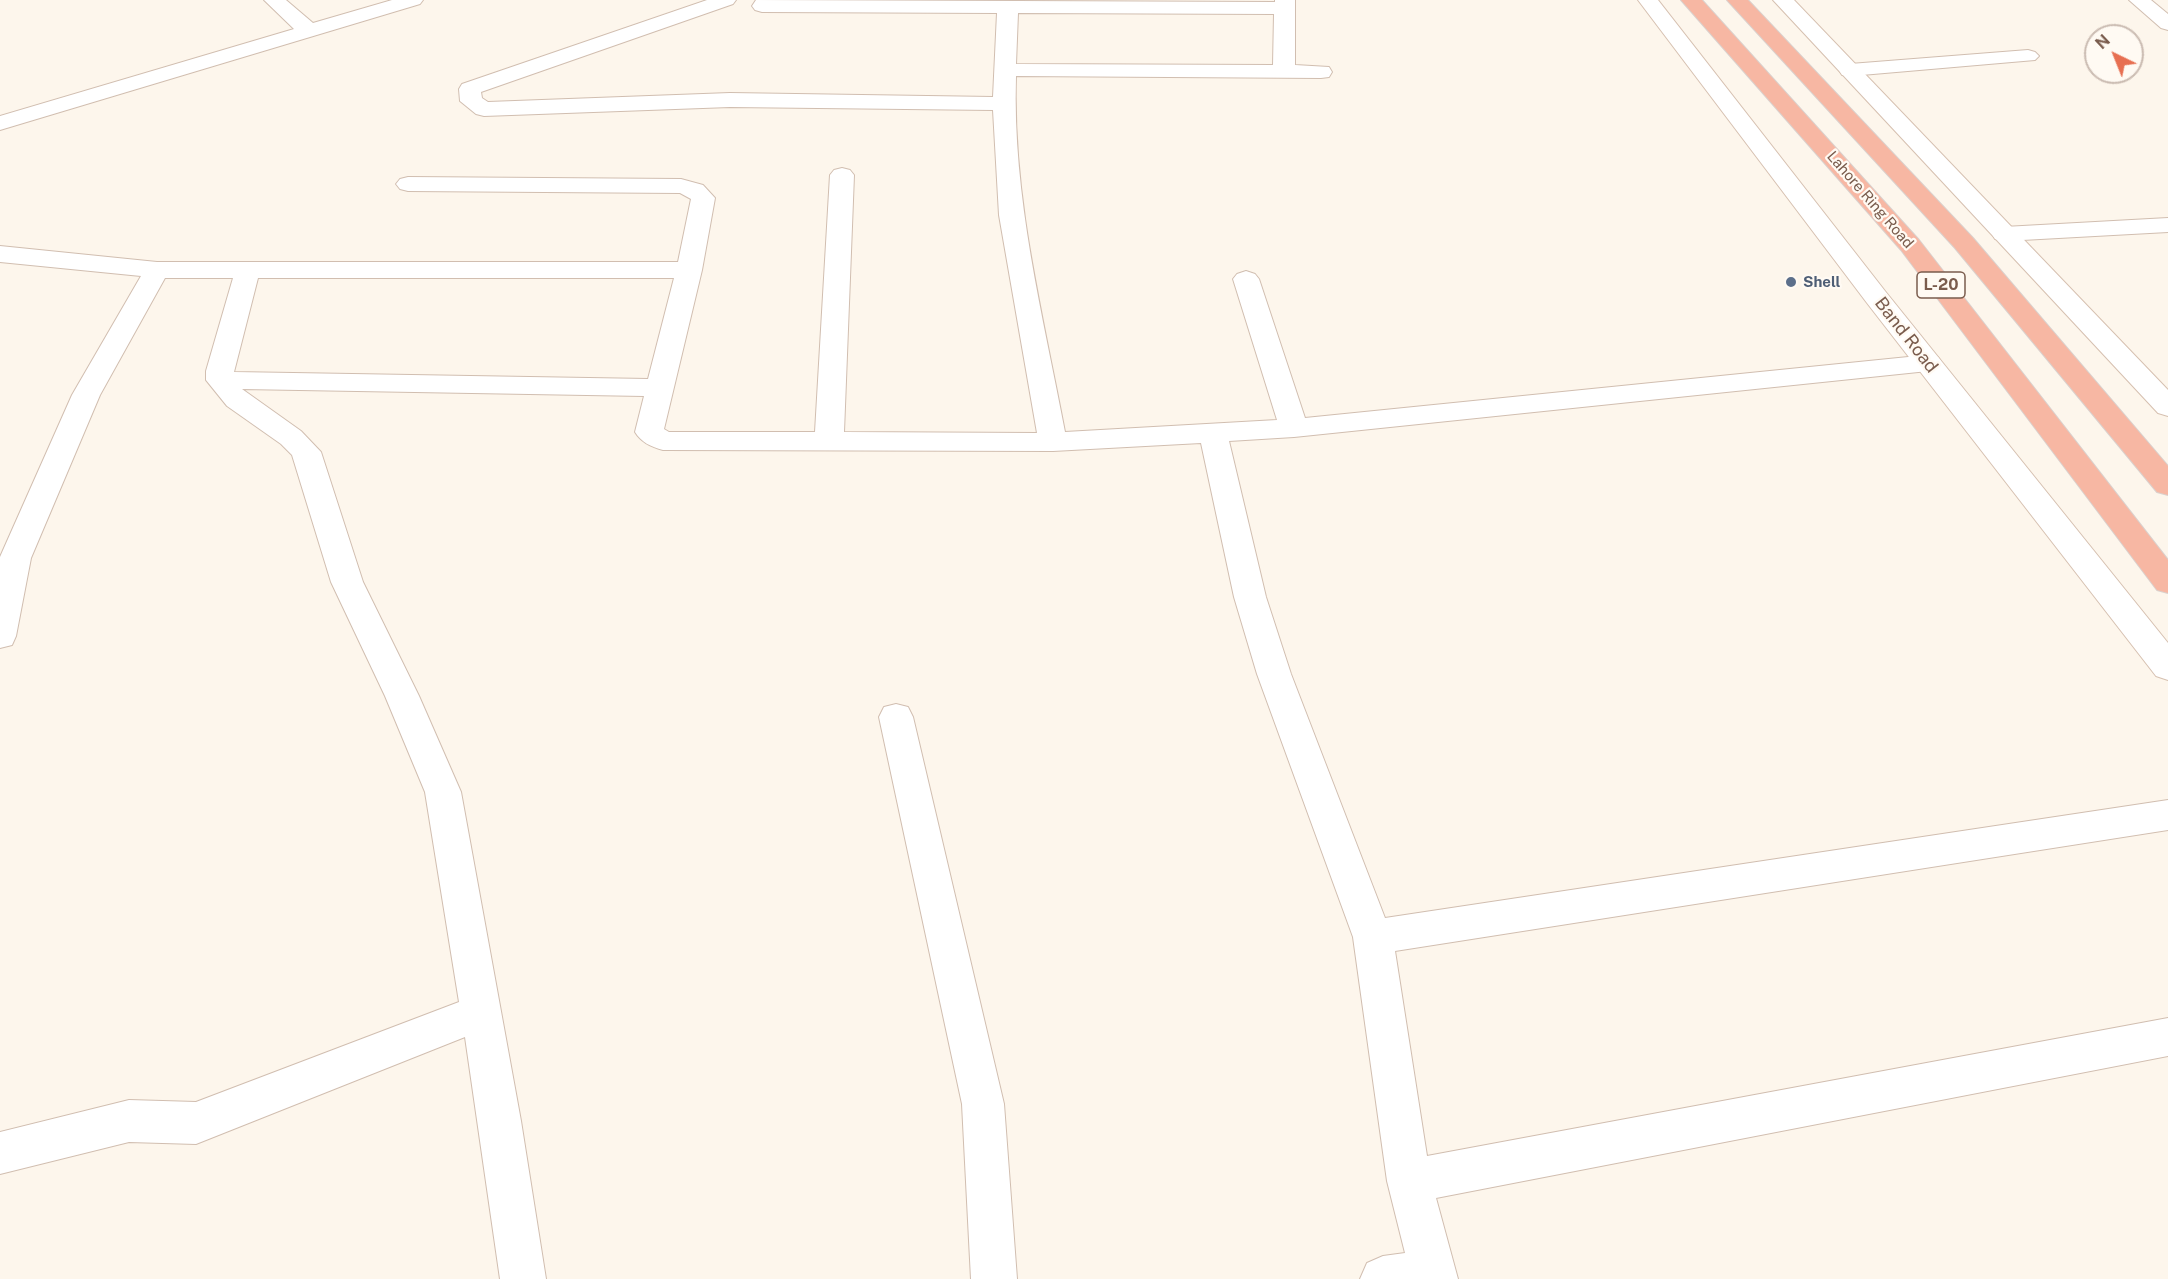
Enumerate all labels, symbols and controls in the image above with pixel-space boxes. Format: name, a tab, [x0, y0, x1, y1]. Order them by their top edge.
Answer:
north arrow	[2084, 24, 2144, 84]
text: N	[2092, 31, 2114, 53]
street label: Lahore Ring Road	[1823, 148, 1917, 252]
road number: L-20	[1917, 272, 1965, 298]
place label: Shell	[1803, 273, 1841, 291]
marker: Shell	[1784, 275, 1798, 289]
street label: Band Road	[1870, 293, 1942, 377]

